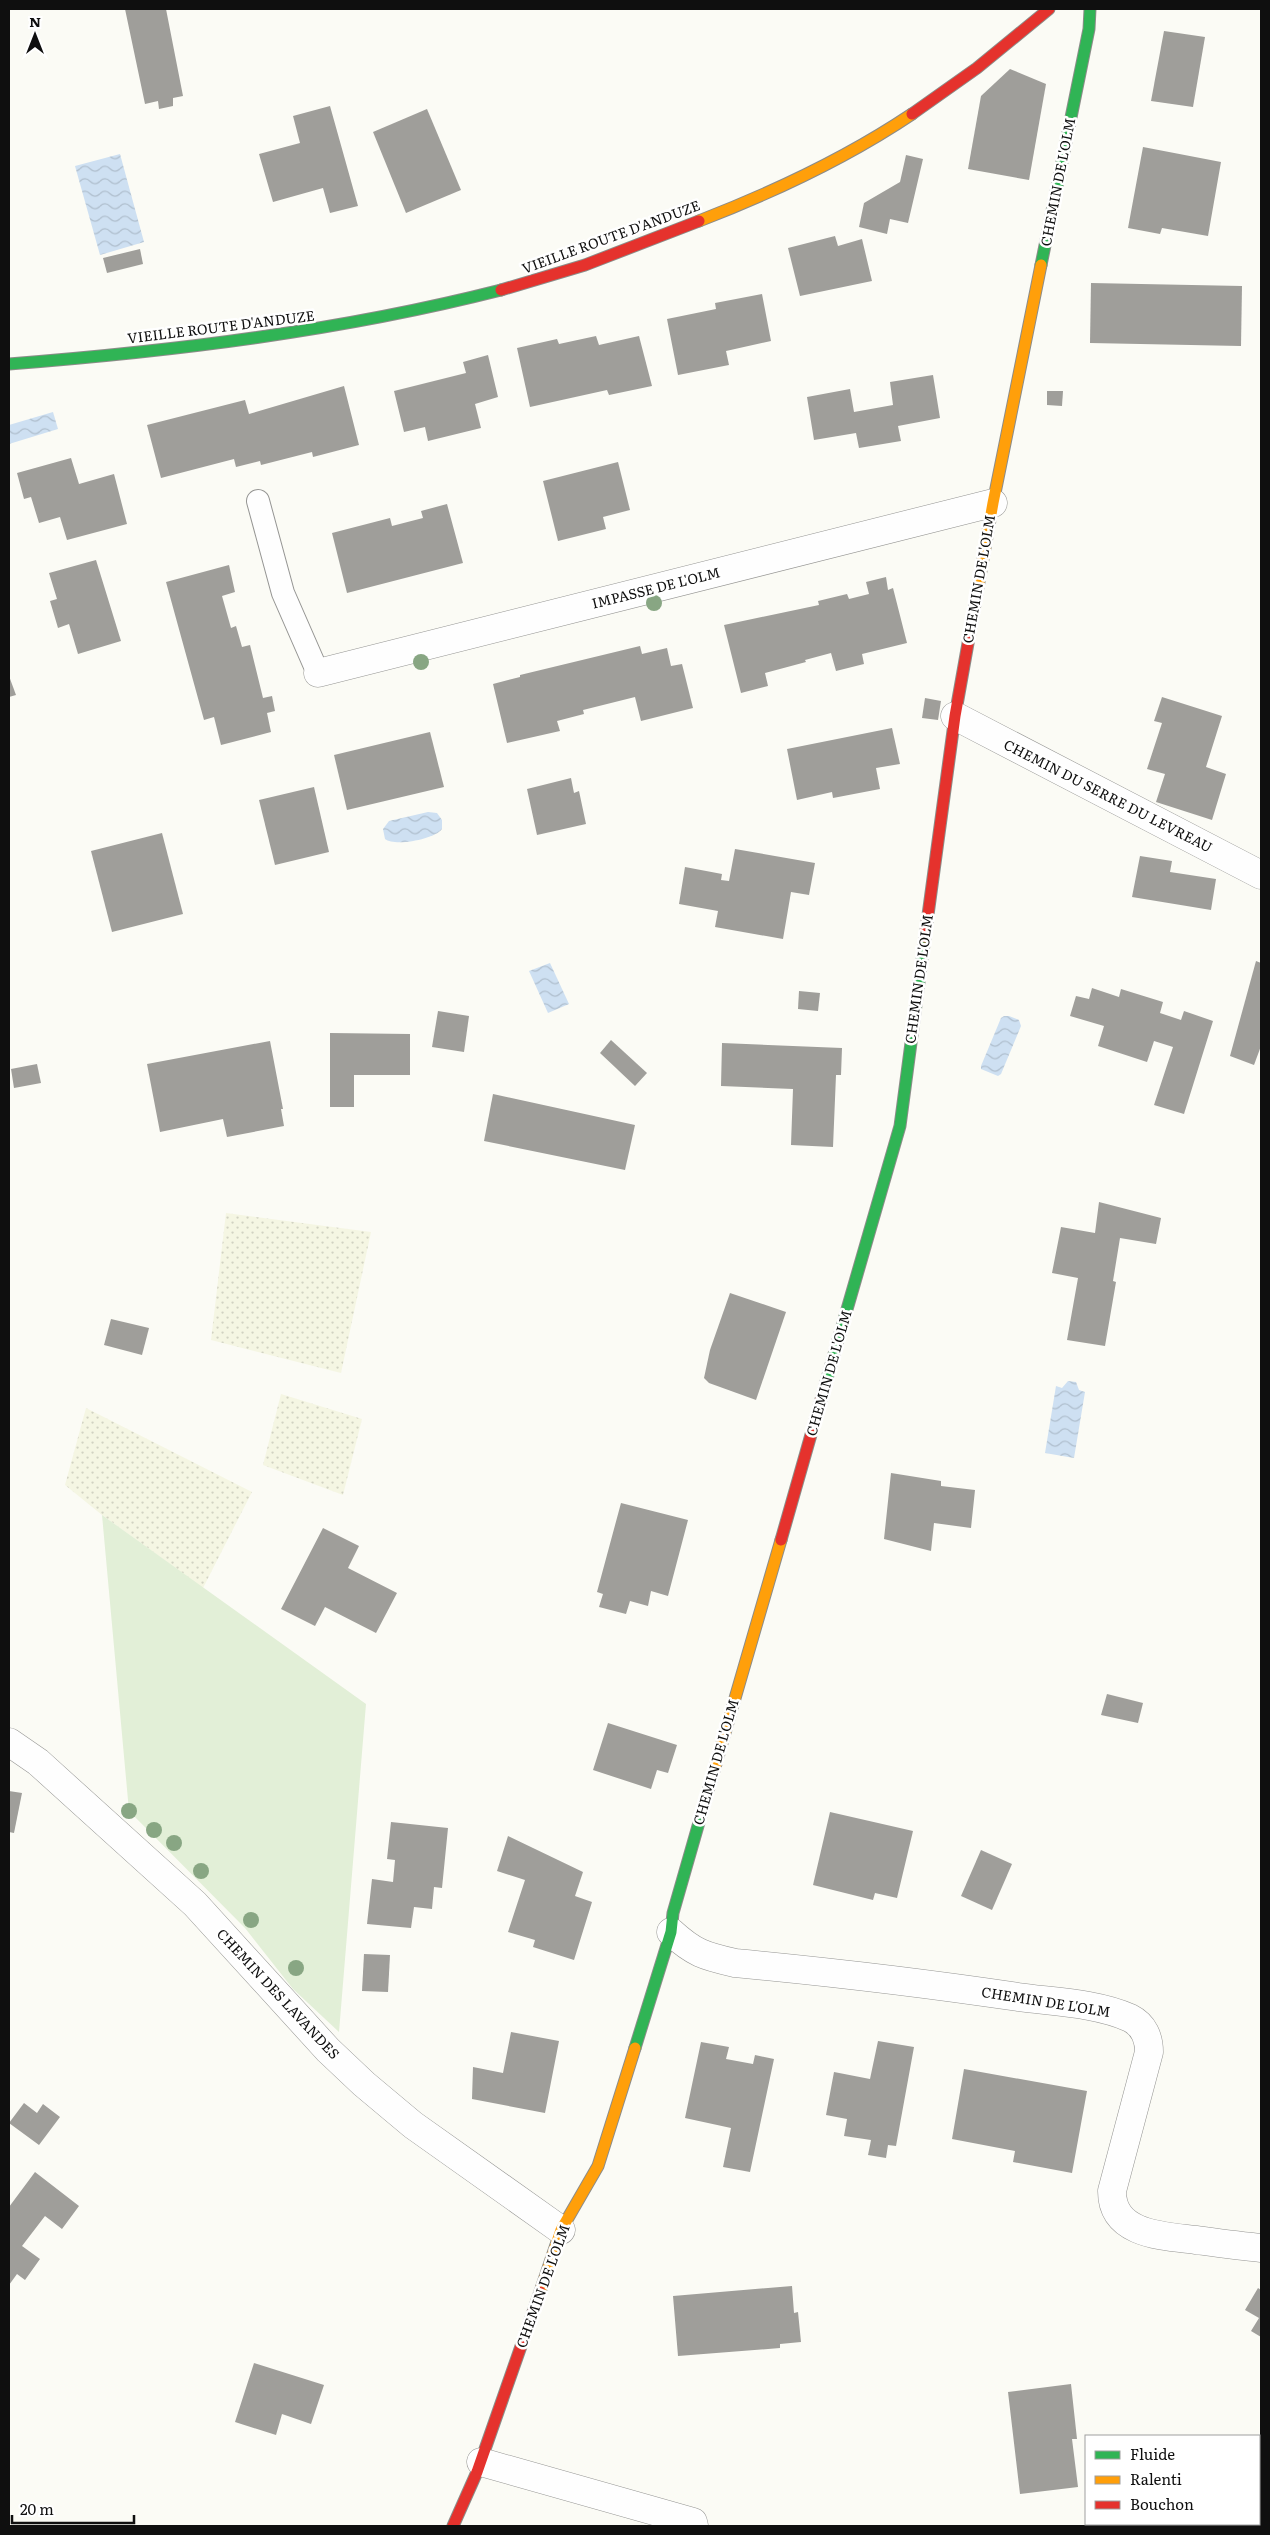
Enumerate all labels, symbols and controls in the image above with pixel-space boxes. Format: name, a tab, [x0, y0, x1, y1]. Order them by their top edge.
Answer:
north arrow	[10, 10, 60, 60]
text: N	[29, 11, 41, 31]
street label: CHEMIN DE L'OLM	[1035, 116, 1079, 248]
street label: VIEILLE ROUTE D'ANDUZE	[519, 194, 703, 278]
street label: VIEILLE ROUTE D'ANDUZE	[126, 305, 316, 347]
street label: CHEMIN DE L'OLM	[957, 513, 999, 645]
street label: IMPASSE DE L'OLM	[589, 561, 722, 613]
street label: CHEMIN DU SERRE DU LEVREAU	[1001, 734, 1216, 857]
street label: CHEMIN DE L'OLM	[899, 913, 937, 1045]
street label: CHEMIN DE L'OLM	[800, 1307, 856, 1438]
street label: CHEMIN DE L'OLM	[687, 1696, 743, 1827]
street label: CHEMIN DES LAVANDES	[213, 1924, 345, 2063]
street label: CHEMIN DE L'OLM	[980, 1981, 1112, 2021]
street label: CHEMIN DE L'OLM	[510, 2221, 574, 2350]
legend	[1085, 2435, 1260, 2525]
text: Fluide	[1130, 2442, 1175, 2465]
text: Ralenti	[1130, 2467, 1182, 2490]
scale bar	[12, 2492, 135, 2524]
text: Bouchon	[1130, 2492, 1194, 2515]
text: 20 m	[20, 2497, 54, 2520]

